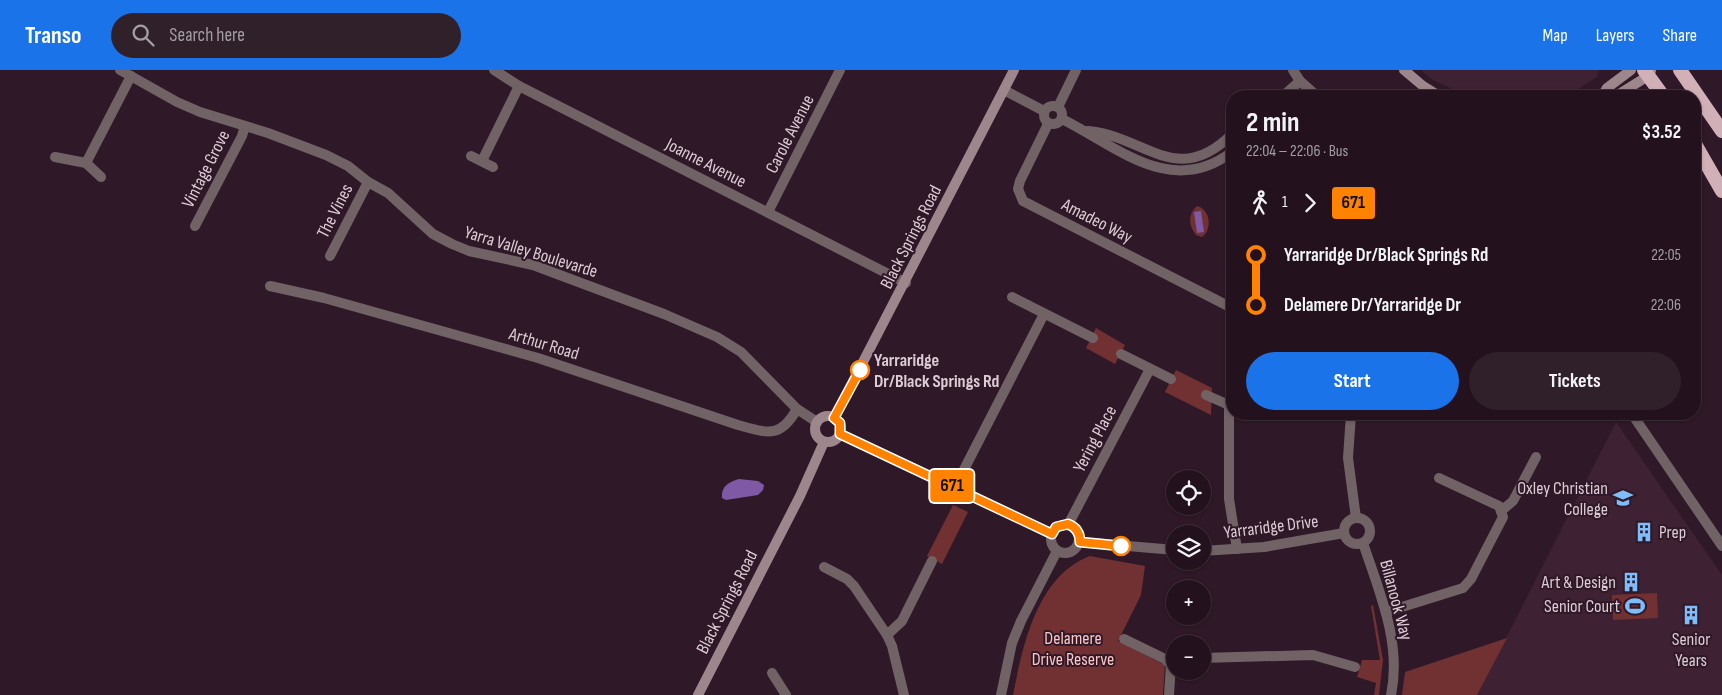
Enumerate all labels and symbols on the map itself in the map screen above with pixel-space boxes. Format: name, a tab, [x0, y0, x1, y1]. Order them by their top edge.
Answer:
street label: Carole Avenue	[761, 91, 819, 177]
street label: Vintage Grove	[178, 127, 234, 211]
street label: Joanne Avenue	[661, 133, 750, 192]
street label: The Vines	[313, 180, 357, 242]
street label: Black Springs Road	[876, 182, 946, 292]
street label: Amadeo Way	[1057, 194, 1136, 248]
street label: Yarra Valley Boulevarde	[462, 222, 600, 282]
street label: Arthur Road	[505, 323, 582, 365]
place label: Yarraridge Dr/Black Springs Rd	[874, 350, 1000, 392]
marker: Yarraridge Dr/Black Springs Rd	[850, 360, 870, 380]
street label: Yering Place	[1069, 402, 1121, 476]
line badge: 671	[923, 470, 981, 502]
place label: Oxley Christian College	[1517, 478, 1608, 520]
school or university icon: Oxley Christian College	[1612, 487, 1634, 509]
street label: Yarraridge Drive	[1222, 511, 1320, 543]
building icon: Prep	[1633, 521, 1655, 543]
place label: Prep	[1659, 522, 1686, 543]
unlabelled marker	[1111, 536, 1131, 556]
street label: Black Springs Road	[692, 547, 762, 657]
street label: Billanook Way	[1375, 558, 1417, 643]
building icon: Art & Design	[1620, 571, 1642, 593]
place label: Art & Design	[1540, 572, 1616, 593]
sports icon: Senior Court	[1624, 595, 1646, 617]
place label: Senior Court	[1544, 596, 1620, 617]
building icon: Senior Years	[1680, 604, 1702, 626]
park label: Delamere Drive Reserve	[1032, 628, 1114, 670]
place label: Senior Years	[1672, 629, 1710, 671]

